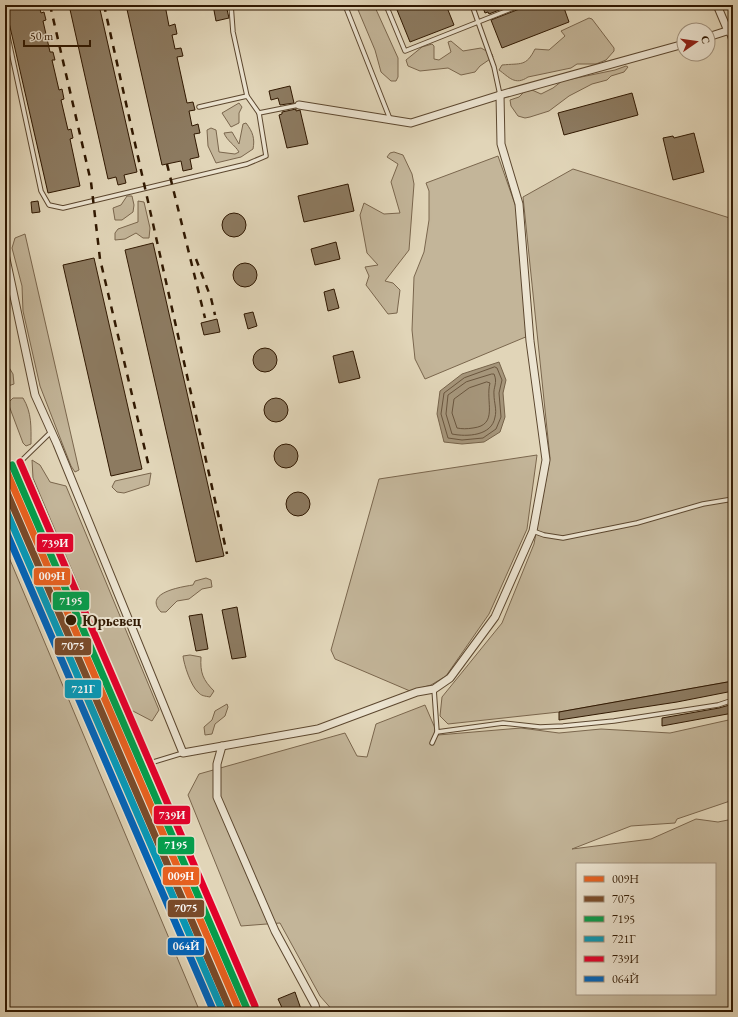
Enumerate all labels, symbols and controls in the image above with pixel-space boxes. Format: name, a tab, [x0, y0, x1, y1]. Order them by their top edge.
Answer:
scale bar	[24, 22, 90, 48]
north arrow	[676, 22, 716, 62]
text: 50 m	[30, 28, 54, 44]
text: С	[698, 34, 713, 45]
line badge: 739И	[36, 533, 74, 553]
text: 739И	[42, 536, 68, 550]
line badge: 009Н	[33, 567, 71, 586]
text: 009Н	[39, 569, 65, 583]
line badge: 7195	[52, 591, 90, 611]
text: 7195	[59, 594, 83, 608]
place label: Юрьевец	[82, 611, 142, 630]
marker: Юрьевец	[64, 613, 78, 627]
line badge: 7075	[54, 637, 92, 656]
text: 7075	[61, 639, 85, 653]
line badge: 721Г	[64, 679, 102, 699]
text: 721Г	[71, 682, 95, 696]
line badge: 739И	[153, 805, 191, 825]
text: 739И	[159, 808, 185, 822]
line badge: 7195	[157, 836, 195, 855]
text: 7195	[164, 838, 188, 852]
legend	[576, 863, 716, 995]
line badge: 009Н	[162, 866, 200, 886]
text: 009Н	[168, 869, 194, 883]
text: 009Н	[612, 871, 639, 887]
text: 7075	[612, 891, 635, 907]
line badge: 7075	[167, 899, 205, 918]
text: 7075	[174, 901, 198, 915]
text: 7195	[612, 911, 635, 927]
text: 721Г	[612, 931, 636, 947]
line badge: 064Й	[167, 937, 205, 956]
text: 064Й	[173, 939, 199, 953]
text: 739И	[612, 951, 639, 967]
text: 064Й	[612, 971, 639, 987]

